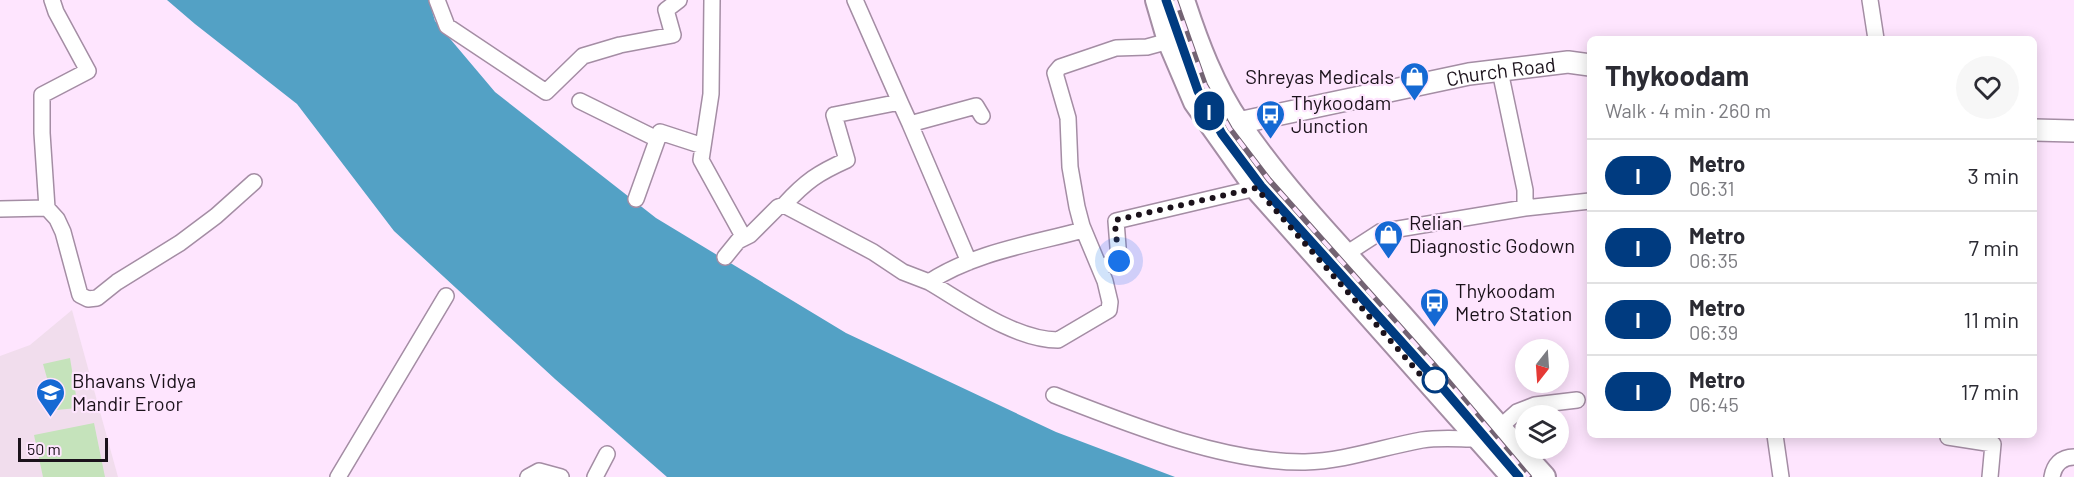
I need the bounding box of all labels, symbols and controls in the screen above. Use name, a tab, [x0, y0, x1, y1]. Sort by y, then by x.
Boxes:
street label: Church Road	[1444, 52, 1557, 91]
button: heart	[1956, 56, 2019, 119]
text: Thykoodam	[1605, 58, 1749, 92]
shop icon: Shreyas Medicals	[1399, 60, 1431, 102]
place label: Shreyas Medicals	[1245, 64, 1394, 88]
place label: Thykoodam Junction	[1291, 90, 1391, 137]
line badge: I	[1190, 92, 1228, 130]
bus stop icon: Thykoodam Junction	[1254, 98, 1286, 140]
text: Walk · 4 min · 260 m	[1605, 98, 1771, 122]
text: I	[1206, 99, 1212, 124]
text: Metro	[1689, 150, 1745, 176]
text: 3 min	[1968, 162, 2019, 188]
text: I	[1635, 163, 1641, 188]
text: 06:31	[1689, 176, 1735, 200]
place label: Relian Diagnostic Godown	[1409, 210, 1575, 257]
shop icon: Relian Diagnostic Godown	[1372, 218, 1404, 260]
text: Metro	[1689, 222, 1745, 248]
text: 7 min	[1969, 234, 2019, 260]
text: I	[1635, 235, 1641, 260]
your location	[1104, 246, 1134, 276]
text: 06:35	[1689, 248, 1738, 272]
place label: Thykoodam Metro Station	[1455, 278, 1572, 325]
bus stop icon: Thykoodam Metro Station	[1418, 286, 1450, 328]
text: Metro	[1689, 294, 1745, 320]
text: 11 min	[1963, 306, 2019, 332]
text: I	[1635, 307, 1641, 332]
text: 06:39	[1689, 320, 1738, 344]
north arrow	[1515, 339, 1569, 393]
map controls	[1515, 339, 1569, 459]
text: Metro	[1689, 366, 1745, 392]
unlabelled marker	[1422, 367, 1448, 393]
place label: Bhavans Vidya Mandir Eroor	[72, 368, 196, 415]
school or university icon: Bhavans Vidya Mandir Eroor	[35, 376, 67, 418]
text: 17 min	[1961, 378, 2019, 404]
text: I	[1635, 379, 1641, 404]
text: 06:45	[1689, 392, 1739, 416]
button: layers	[1515, 405, 1569, 459]
scale bar	[18, 435, 108, 462]
text: 50 m	[27, 439, 61, 458]

